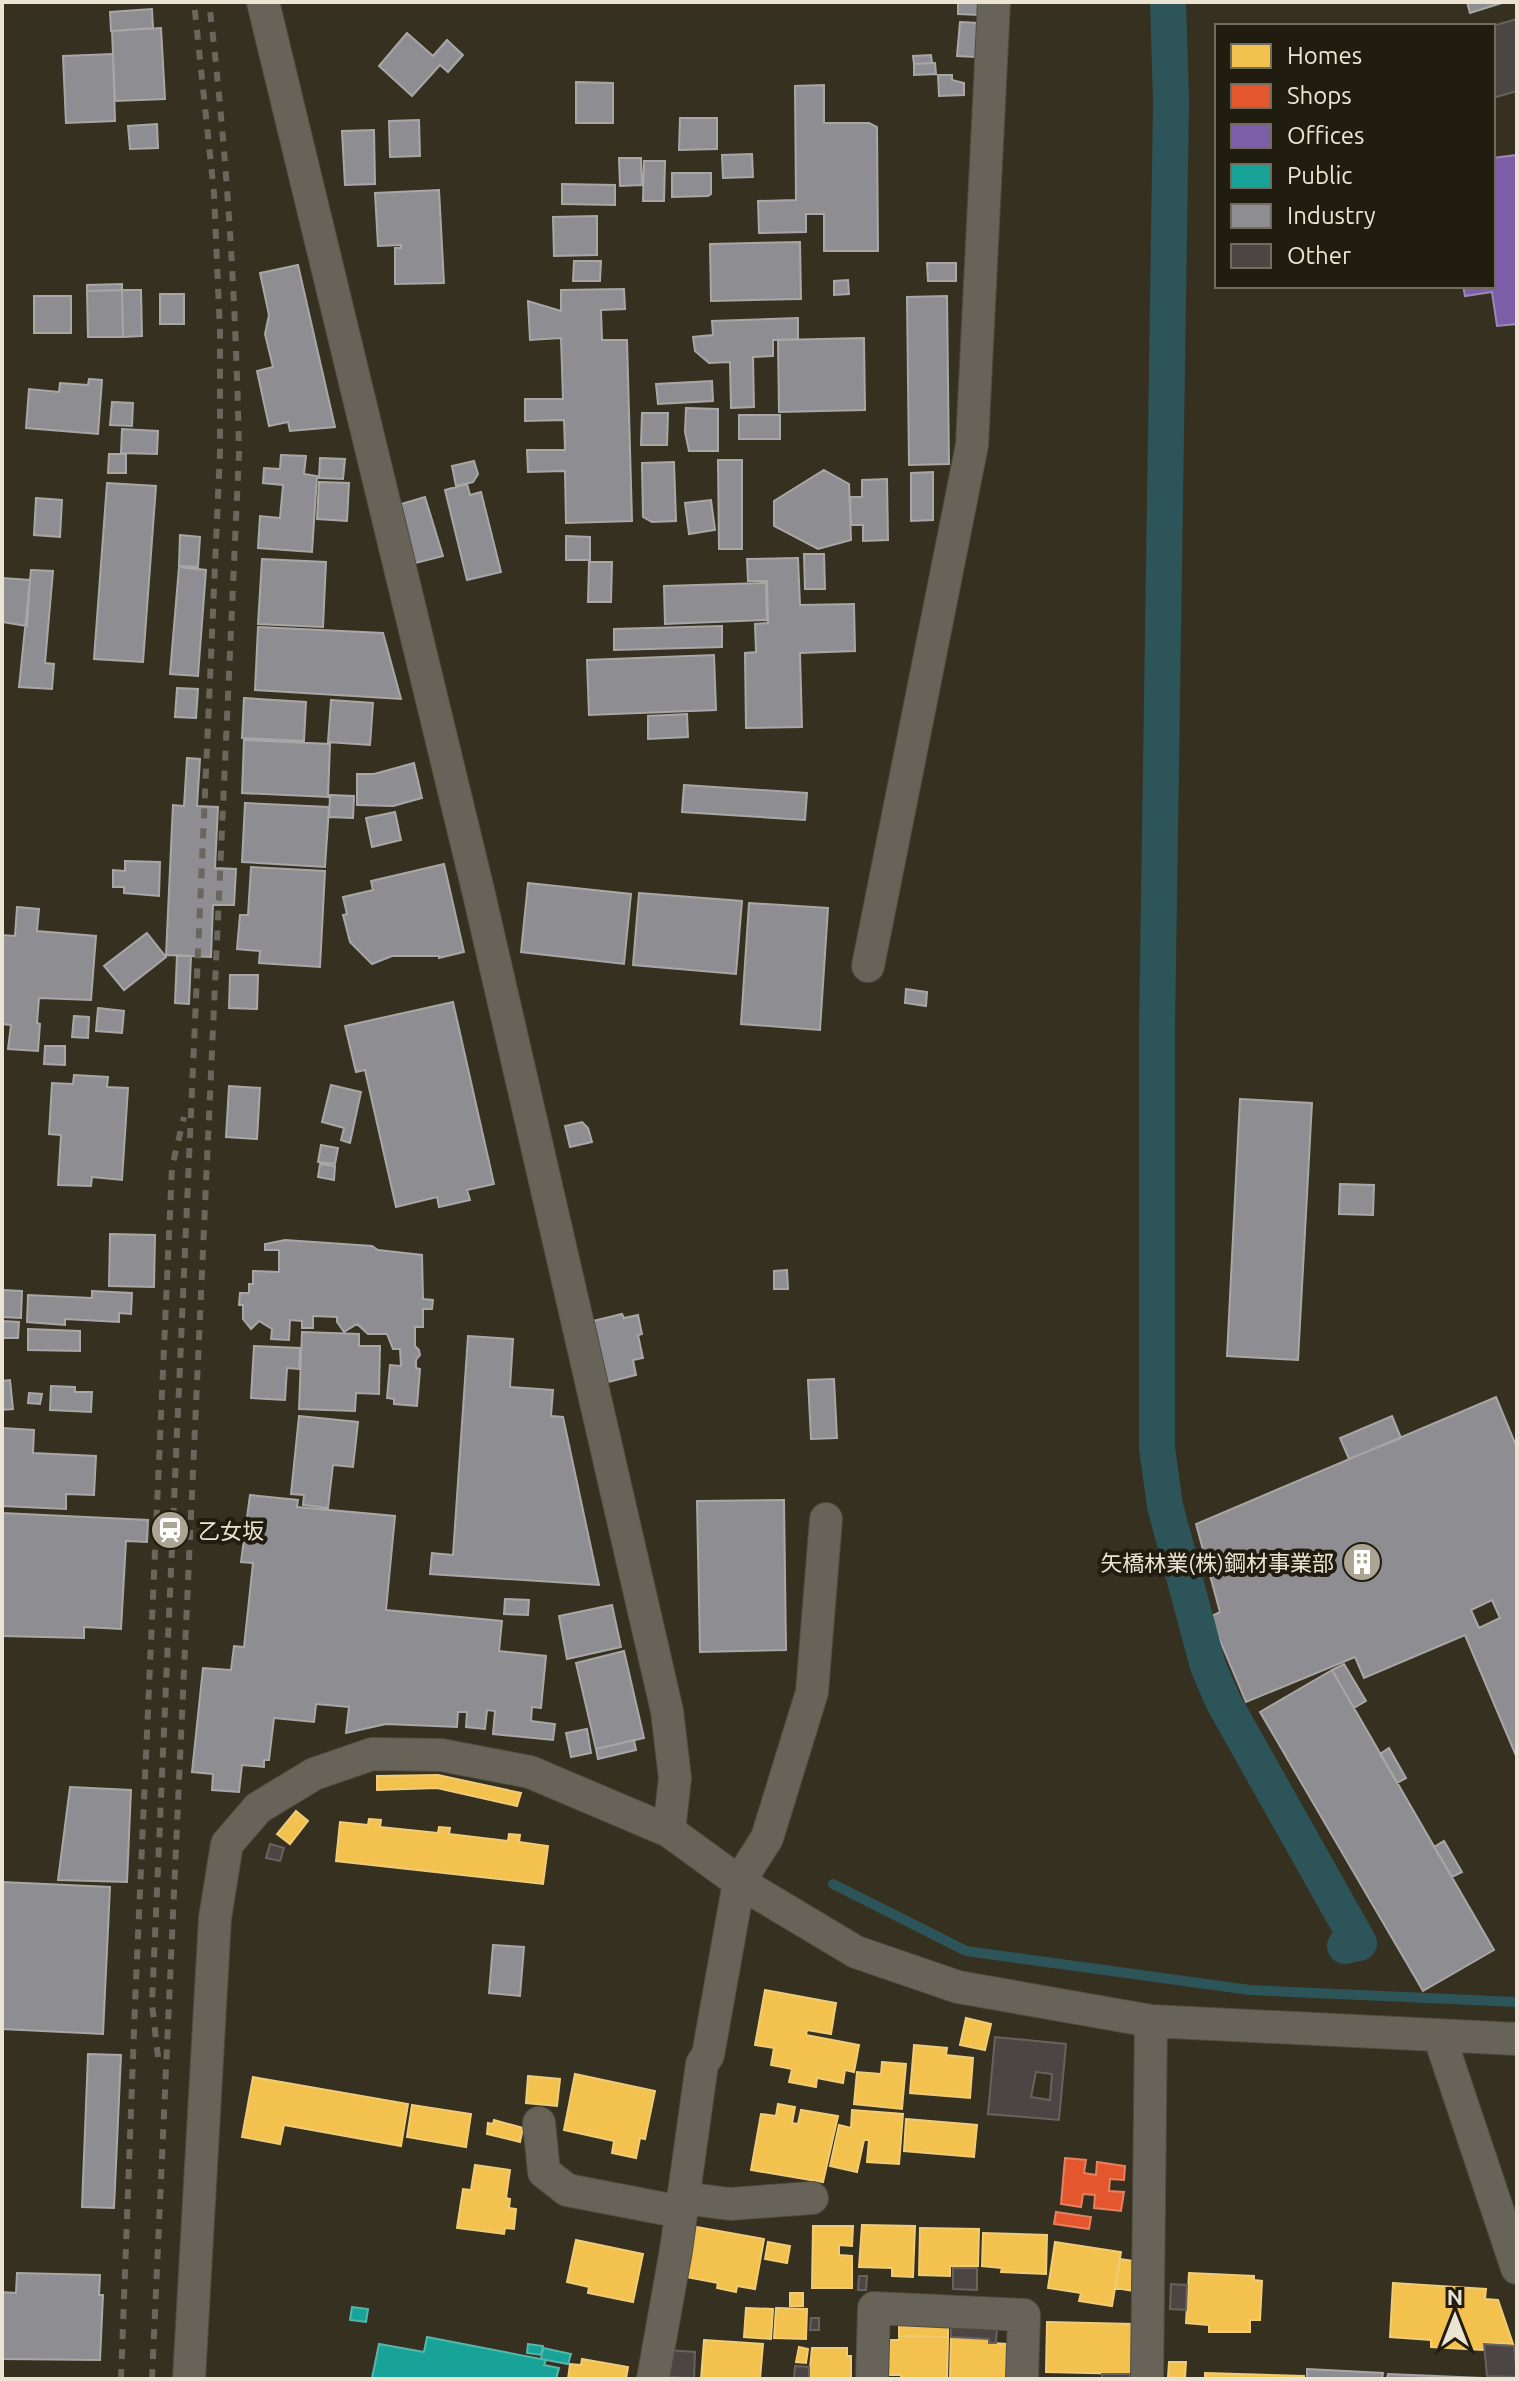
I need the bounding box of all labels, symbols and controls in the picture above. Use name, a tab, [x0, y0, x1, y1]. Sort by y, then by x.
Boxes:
legend	[1215, 24, 1495, 288]
text: Homes	[1287, 42, 1362, 69]
text: Shops	[1287, 82, 1352, 109]
text: Offices	[1287, 122, 1365, 149]
text: Public	[1287, 162, 1352, 189]
text: Industry	[1287, 202, 1376, 229]
text: Other	[1287, 242, 1351, 269]
station icon: 乙女坂	[149, 1509, 191, 1551]
place label: 乙女坂	[198, 1518, 264, 1543]
building icon: 矢橋林業(株)鋼材事業部	[1341, 1541, 1383, 1583]
place label: 矢橋林業(株)鋼材事業部	[1100, 1550, 1334, 1576]
north arrow	[1415, 2277, 1495, 2357]
text: N	[1447, 2284, 1463, 2309]

